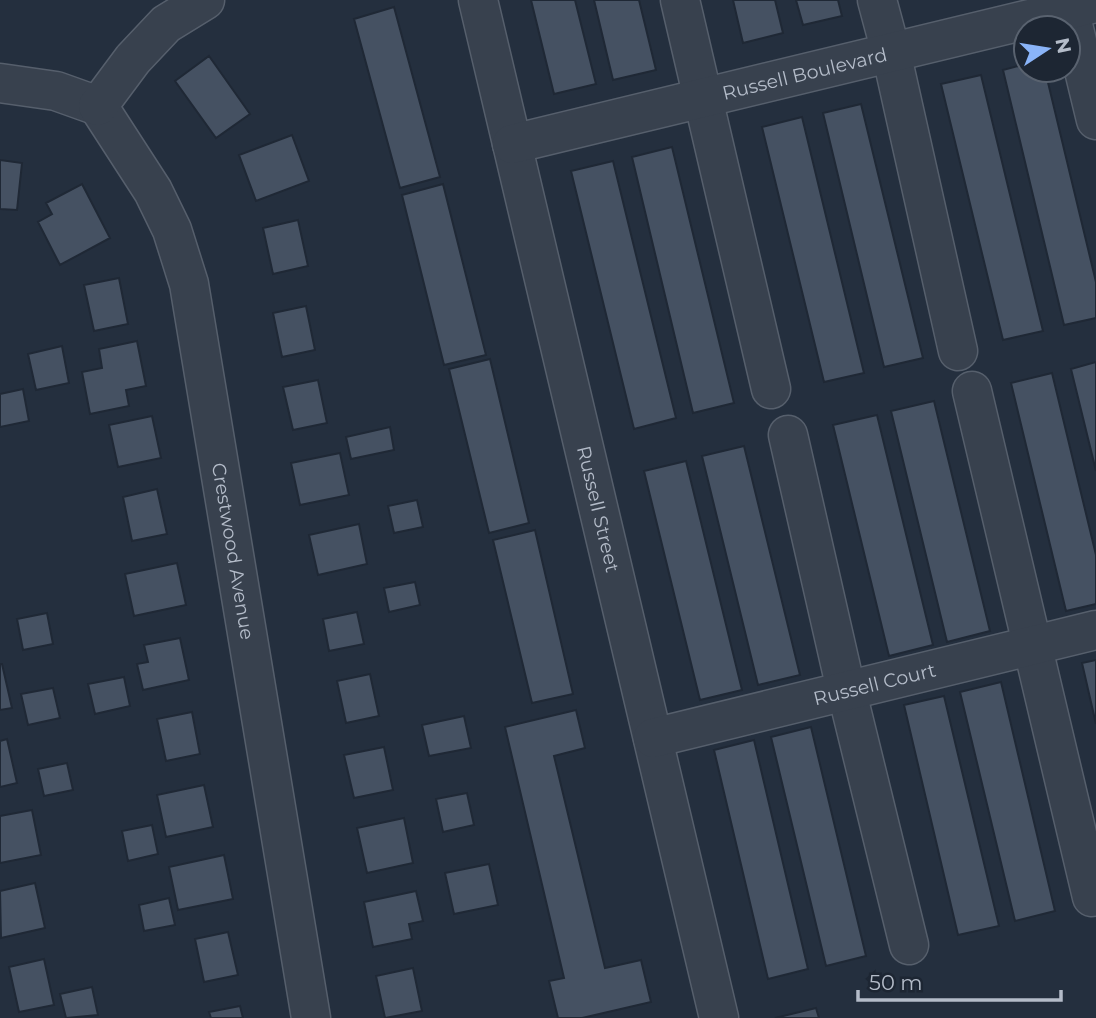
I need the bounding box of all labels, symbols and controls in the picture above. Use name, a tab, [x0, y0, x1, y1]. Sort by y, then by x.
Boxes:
north arrow	[1012, 14, 1082, 84]
text: N	[1050, 36, 1076, 55]
street label: Russell Boulevard	[720, 43, 889, 105]
street label: Russell Street	[572, 443, 624, 575]
street label: Crestwood Avenue	[207, 461, 259, 641]
street label: Russell Court	[811, 658, 938, 710]
scale bar	[858, 958, 1061, 1002]
text: 50 m	[869, 970, 923, 995]

